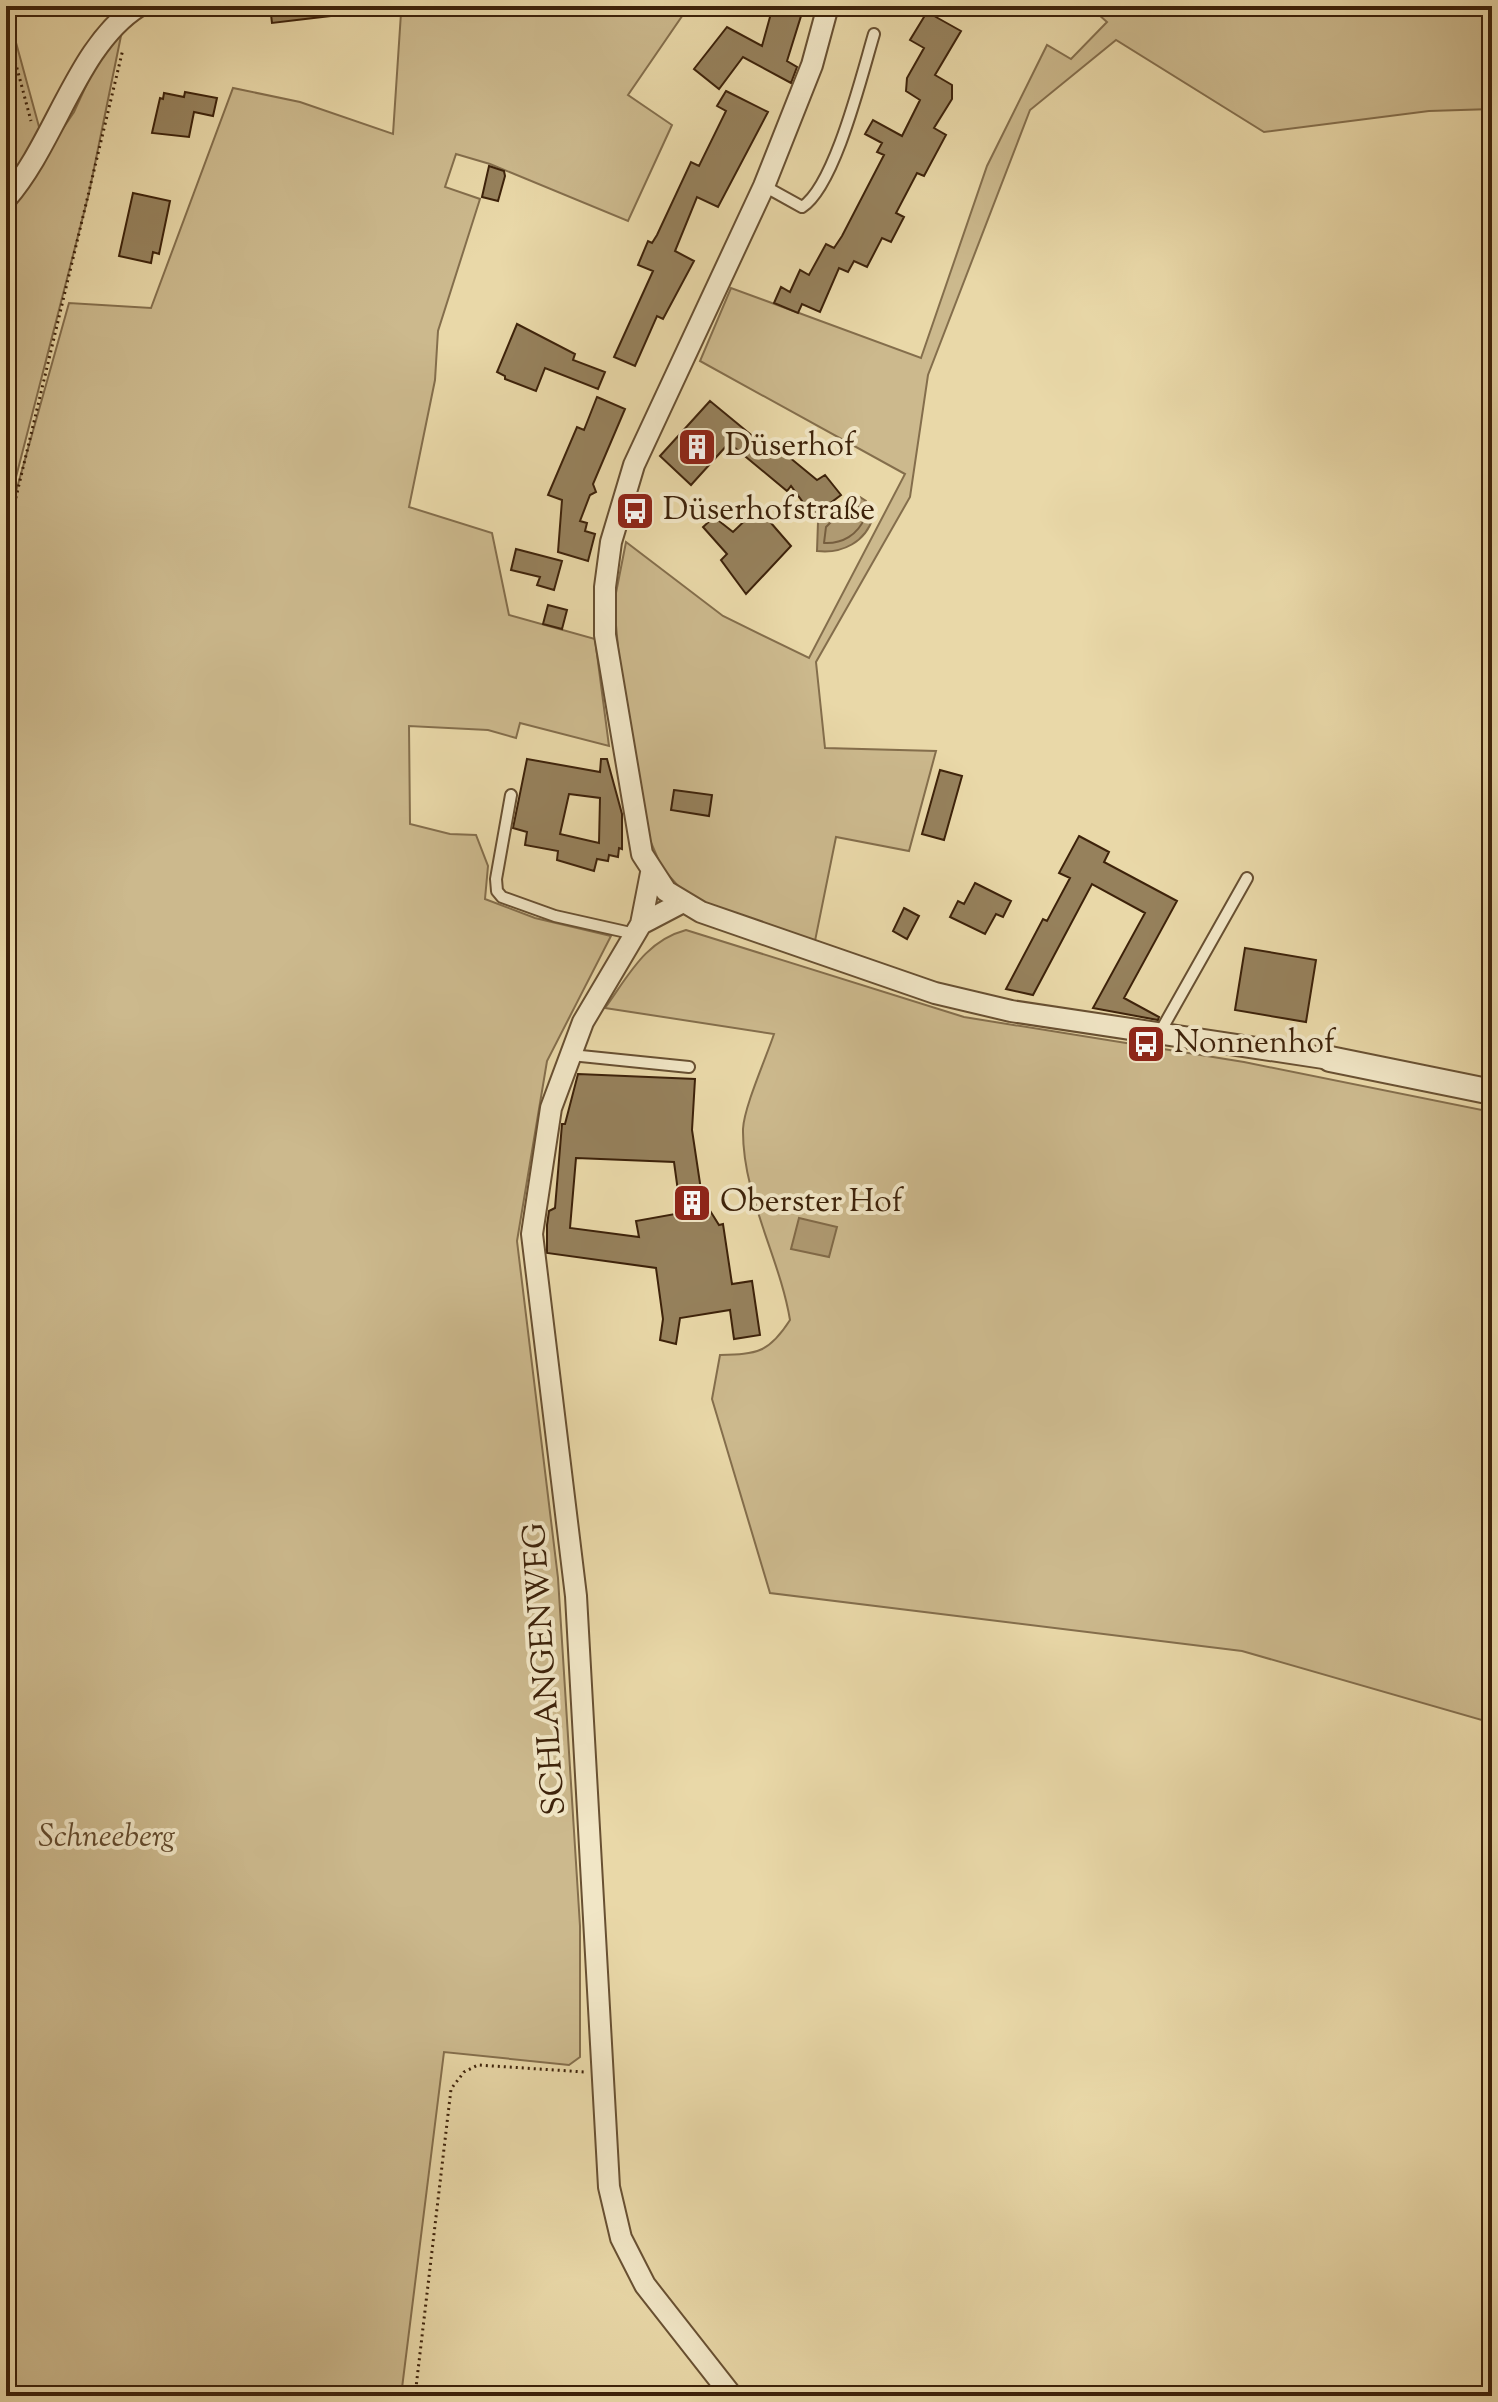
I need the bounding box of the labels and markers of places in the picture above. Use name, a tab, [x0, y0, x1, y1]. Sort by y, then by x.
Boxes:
place label: Düserhof	[725, 424, 857, 470]
building icon: Düserhof	[676, 426, 718, 468]
place label: Düserhofstraße	[663, 488, 875, 534]
bus stop icon: Düserhofstraße	[614, 490, 656, 532]
place label: Nonnenhof	[1174, 1021, 1337, 1067]
bus stop icon: Nonnenhof	[1125, 1023, 1167, 1065]
place label: Oberster Hof	[720, 1180, 905, 1226]
building icon: Oberster Hof	[671, 1182, 713, 1224]

